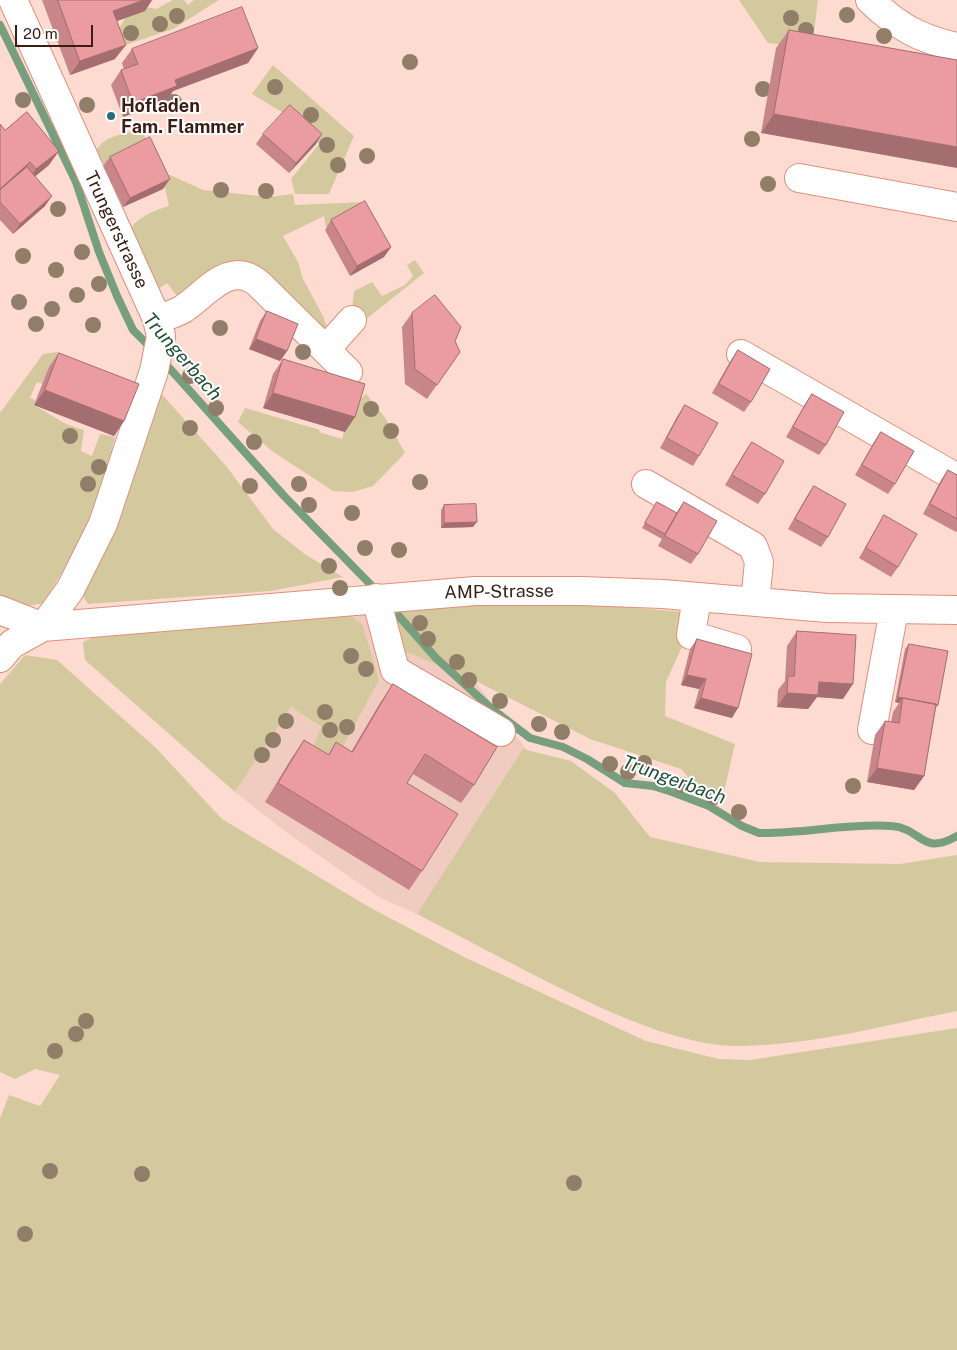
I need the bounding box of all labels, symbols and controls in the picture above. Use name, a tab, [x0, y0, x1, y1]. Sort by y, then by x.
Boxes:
scale bar	[18, 15, 95, 47]
text: 20 m	[23, 25, 58, 42]
place label: Hofladen Fam. Flammer	[121, 95, 244, 138]
marker: Hofladen Fam. Flammer	[105, 110, 117, 122]
street label: Trungerstrasse	[79, 168, 153, 292]
water label: Trungerbach	[138, 308, 226, 406]
street label: AMP-Strasse	[444, 580, 554, 604]
water label: Trungerbach	[619, 751, 729, 809]

